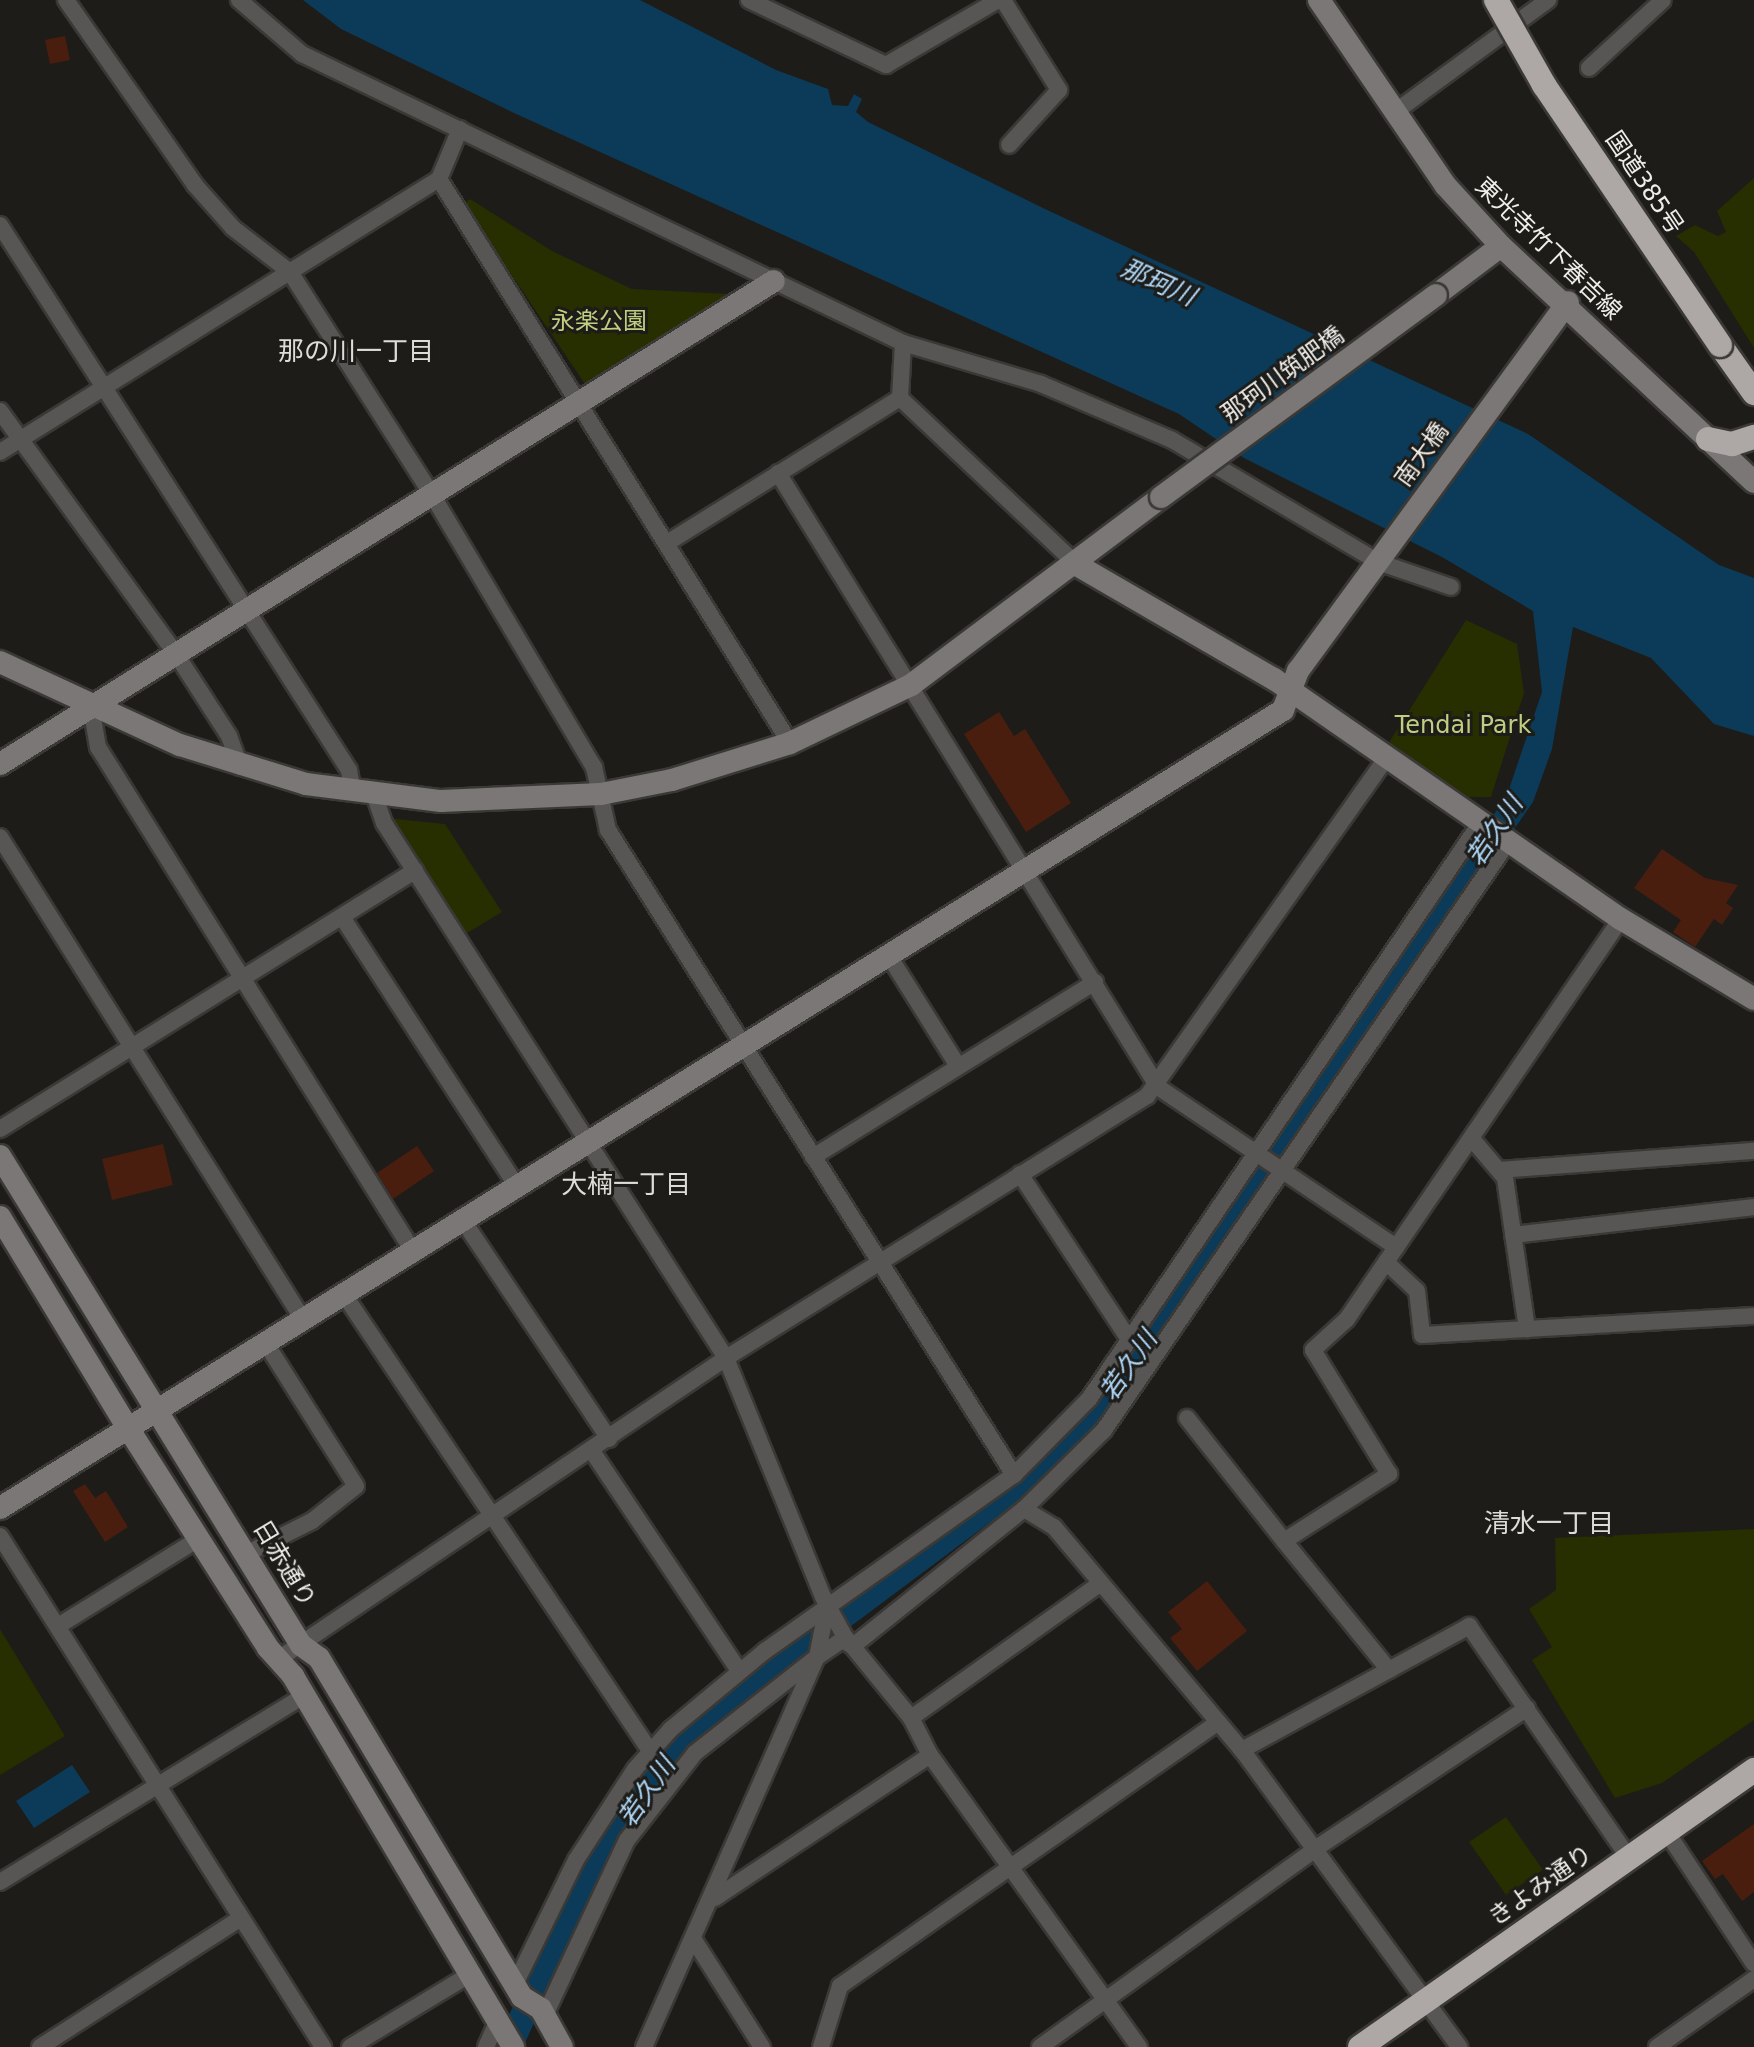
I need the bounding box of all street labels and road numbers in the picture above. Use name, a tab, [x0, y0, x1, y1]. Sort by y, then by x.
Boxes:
street label: 国道385号	[1599, 126, 1689, 240]
street label: 東光寺竹下春吉線	[1469, 172, 1627, 326]
street label: 那珂川筑肥橋	[1216, 321, 1350, 429]
street label: 南大橋	[1389, 417, 1455, 493]
street label: 日赤通り	[247, 1515, 321, 1613]
street label: きよみ通り	[1484, 1840, 1598, 1932]

